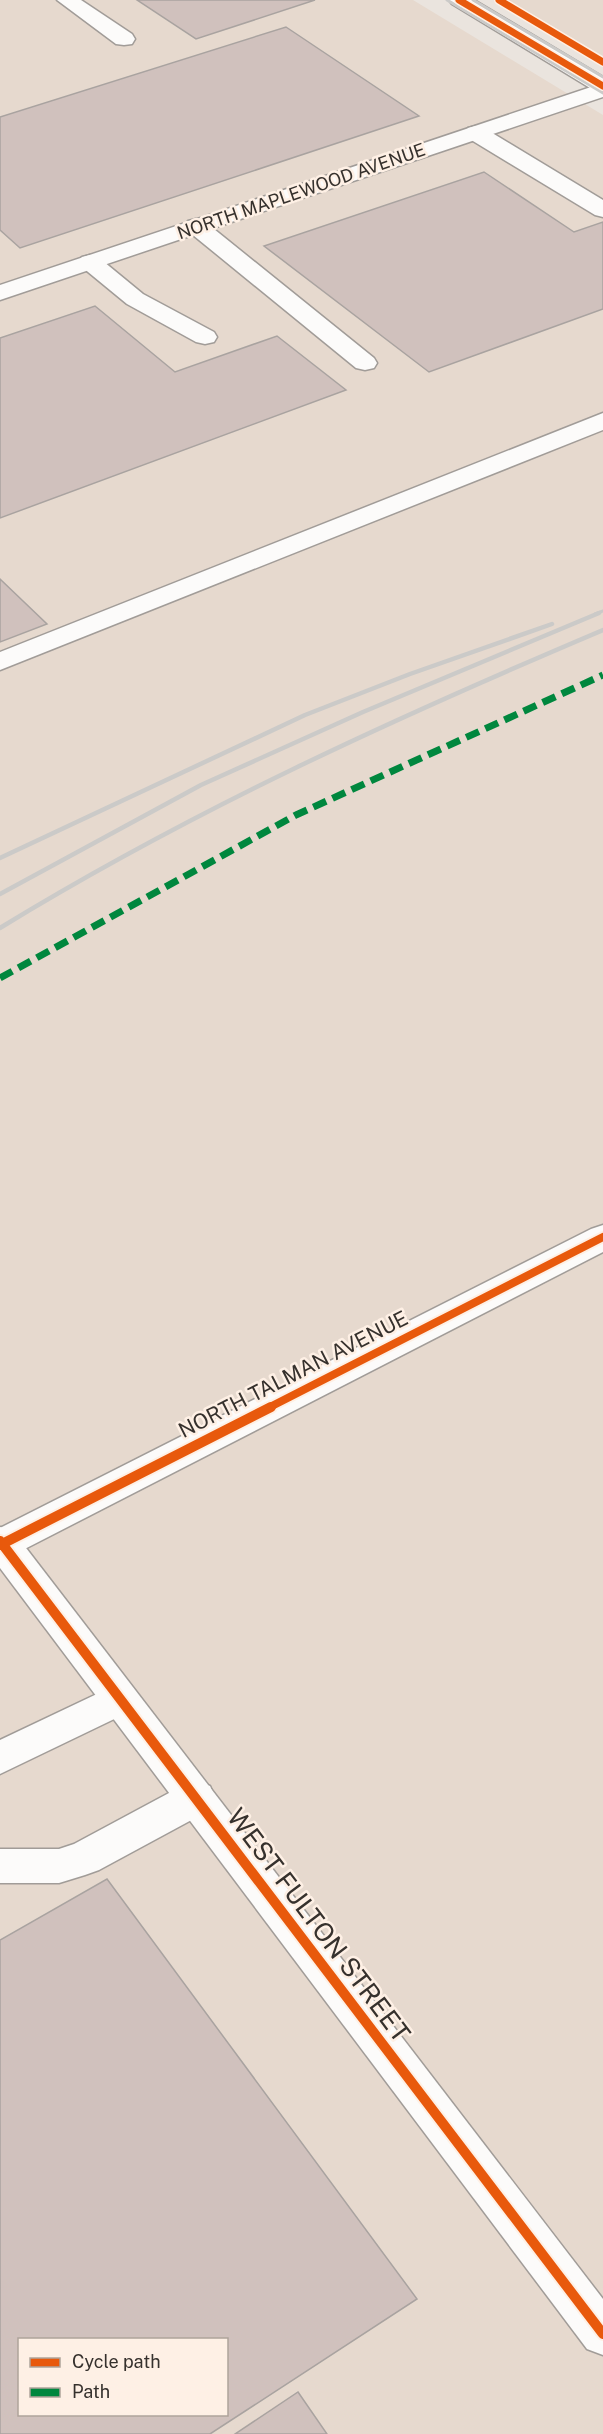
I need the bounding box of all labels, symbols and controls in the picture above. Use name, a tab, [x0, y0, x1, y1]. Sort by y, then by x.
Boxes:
street label: NORTH MAPLEWOOD AVENUE	[174, 139, 428, 243]
street label: NORTH TALMAN AVENUE	[174, 1305, 412, 1443]
street label: WEST FULTON STREET	[221, 1802, 417, 2048]
legend	[18, 2338, 228, 2416]
text: Cycle path	[72, 2351, 161, 2372]
text: Path	[72, 2381, 110, 2402]

